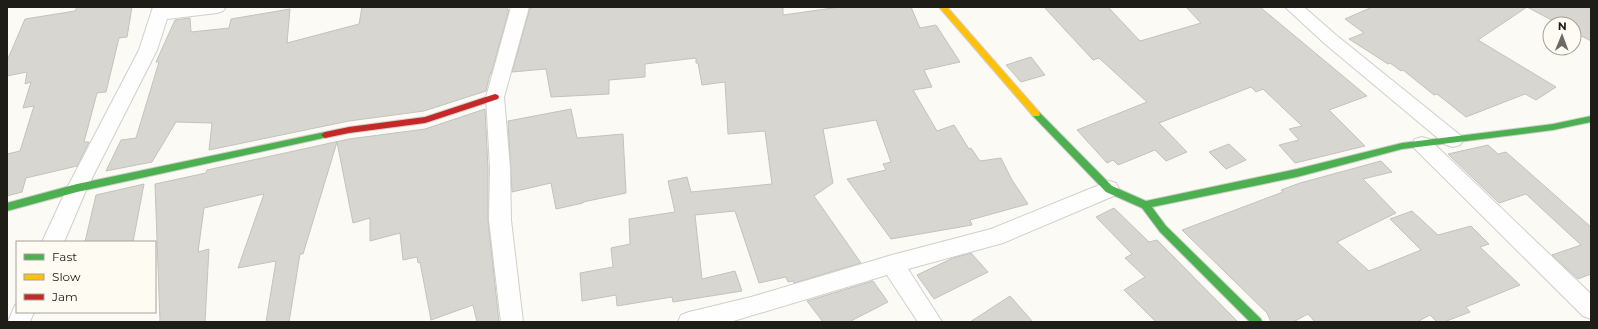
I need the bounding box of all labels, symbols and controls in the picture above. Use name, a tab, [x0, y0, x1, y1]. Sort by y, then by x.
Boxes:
north arrow	[1542, 16, 1582, 56]
text: N	[1558, 19, 1567, 33]
legend	[16, 241, 156, 313]
text: Fast	[52, 249, 77, 264]
text: Slow	[52, 269, 81, 284]
text: Jam	[51, 289, 78, 304]

